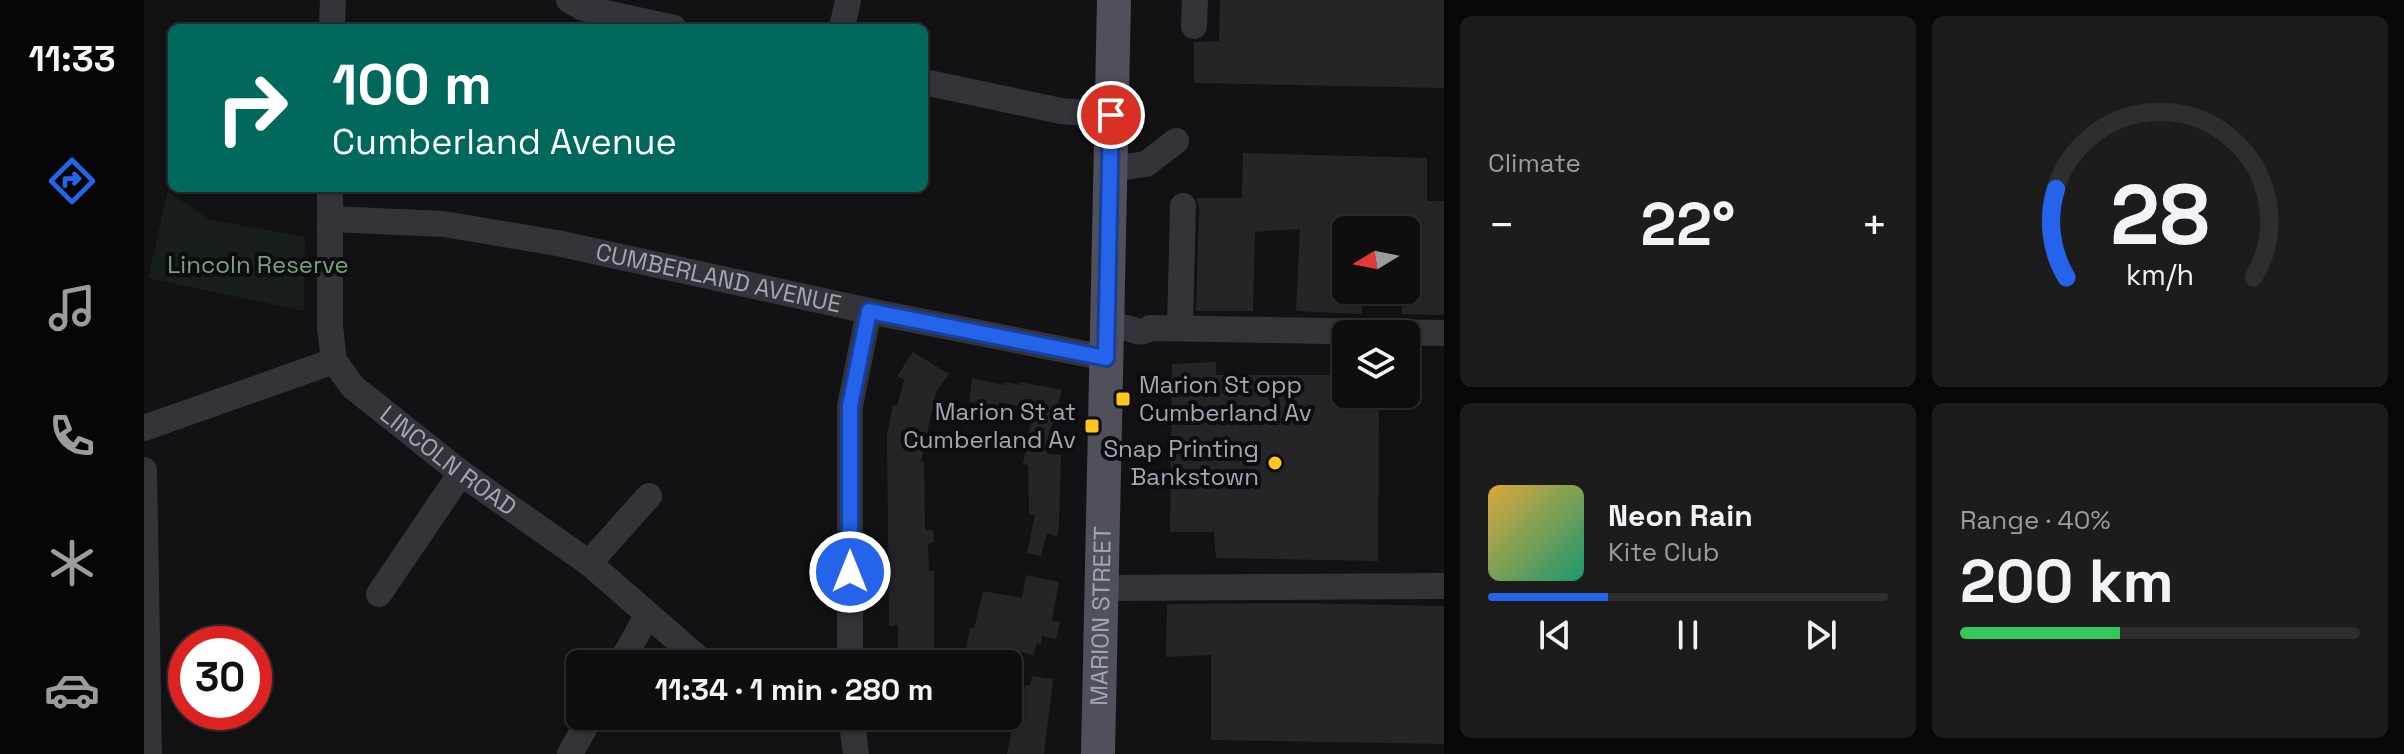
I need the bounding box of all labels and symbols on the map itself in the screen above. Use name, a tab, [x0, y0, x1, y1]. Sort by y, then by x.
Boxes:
pin	[1077, 81, 1145, 149]
north arrow	[1332, 216, 1420, 304]
street label: CUMBERLAND AVENUE	[593, 236, 844, 320]
park label: Lincoln Reserve	[167, 249, 349, 280]
place label: Marion St opp Cumberland Av	[1139, 369, 1312, 428]
marker: Marion St opp Cumberland Av	[1114, 390, 1132, 408]
place label: Marion St at Cumberland Av	[903, 396, 1076, 455]
street label: LINCOLN ROAD	[374, 399, 523, 522]
marker: Marion St at Cumberland Av	[1083, 417, 1101, 435]
place label: Snap Printing Bankstown	[1103, 433, 1259, 492]
marker: Snap Printing Bankstown	[1266, 454, 1284, 472]
street label: MARION STREET	[1083, 526, 1118, 706]
position arrow	[808, 530, 892, 614]
speed limit sign: 30	[168, 626, 272, 730]

